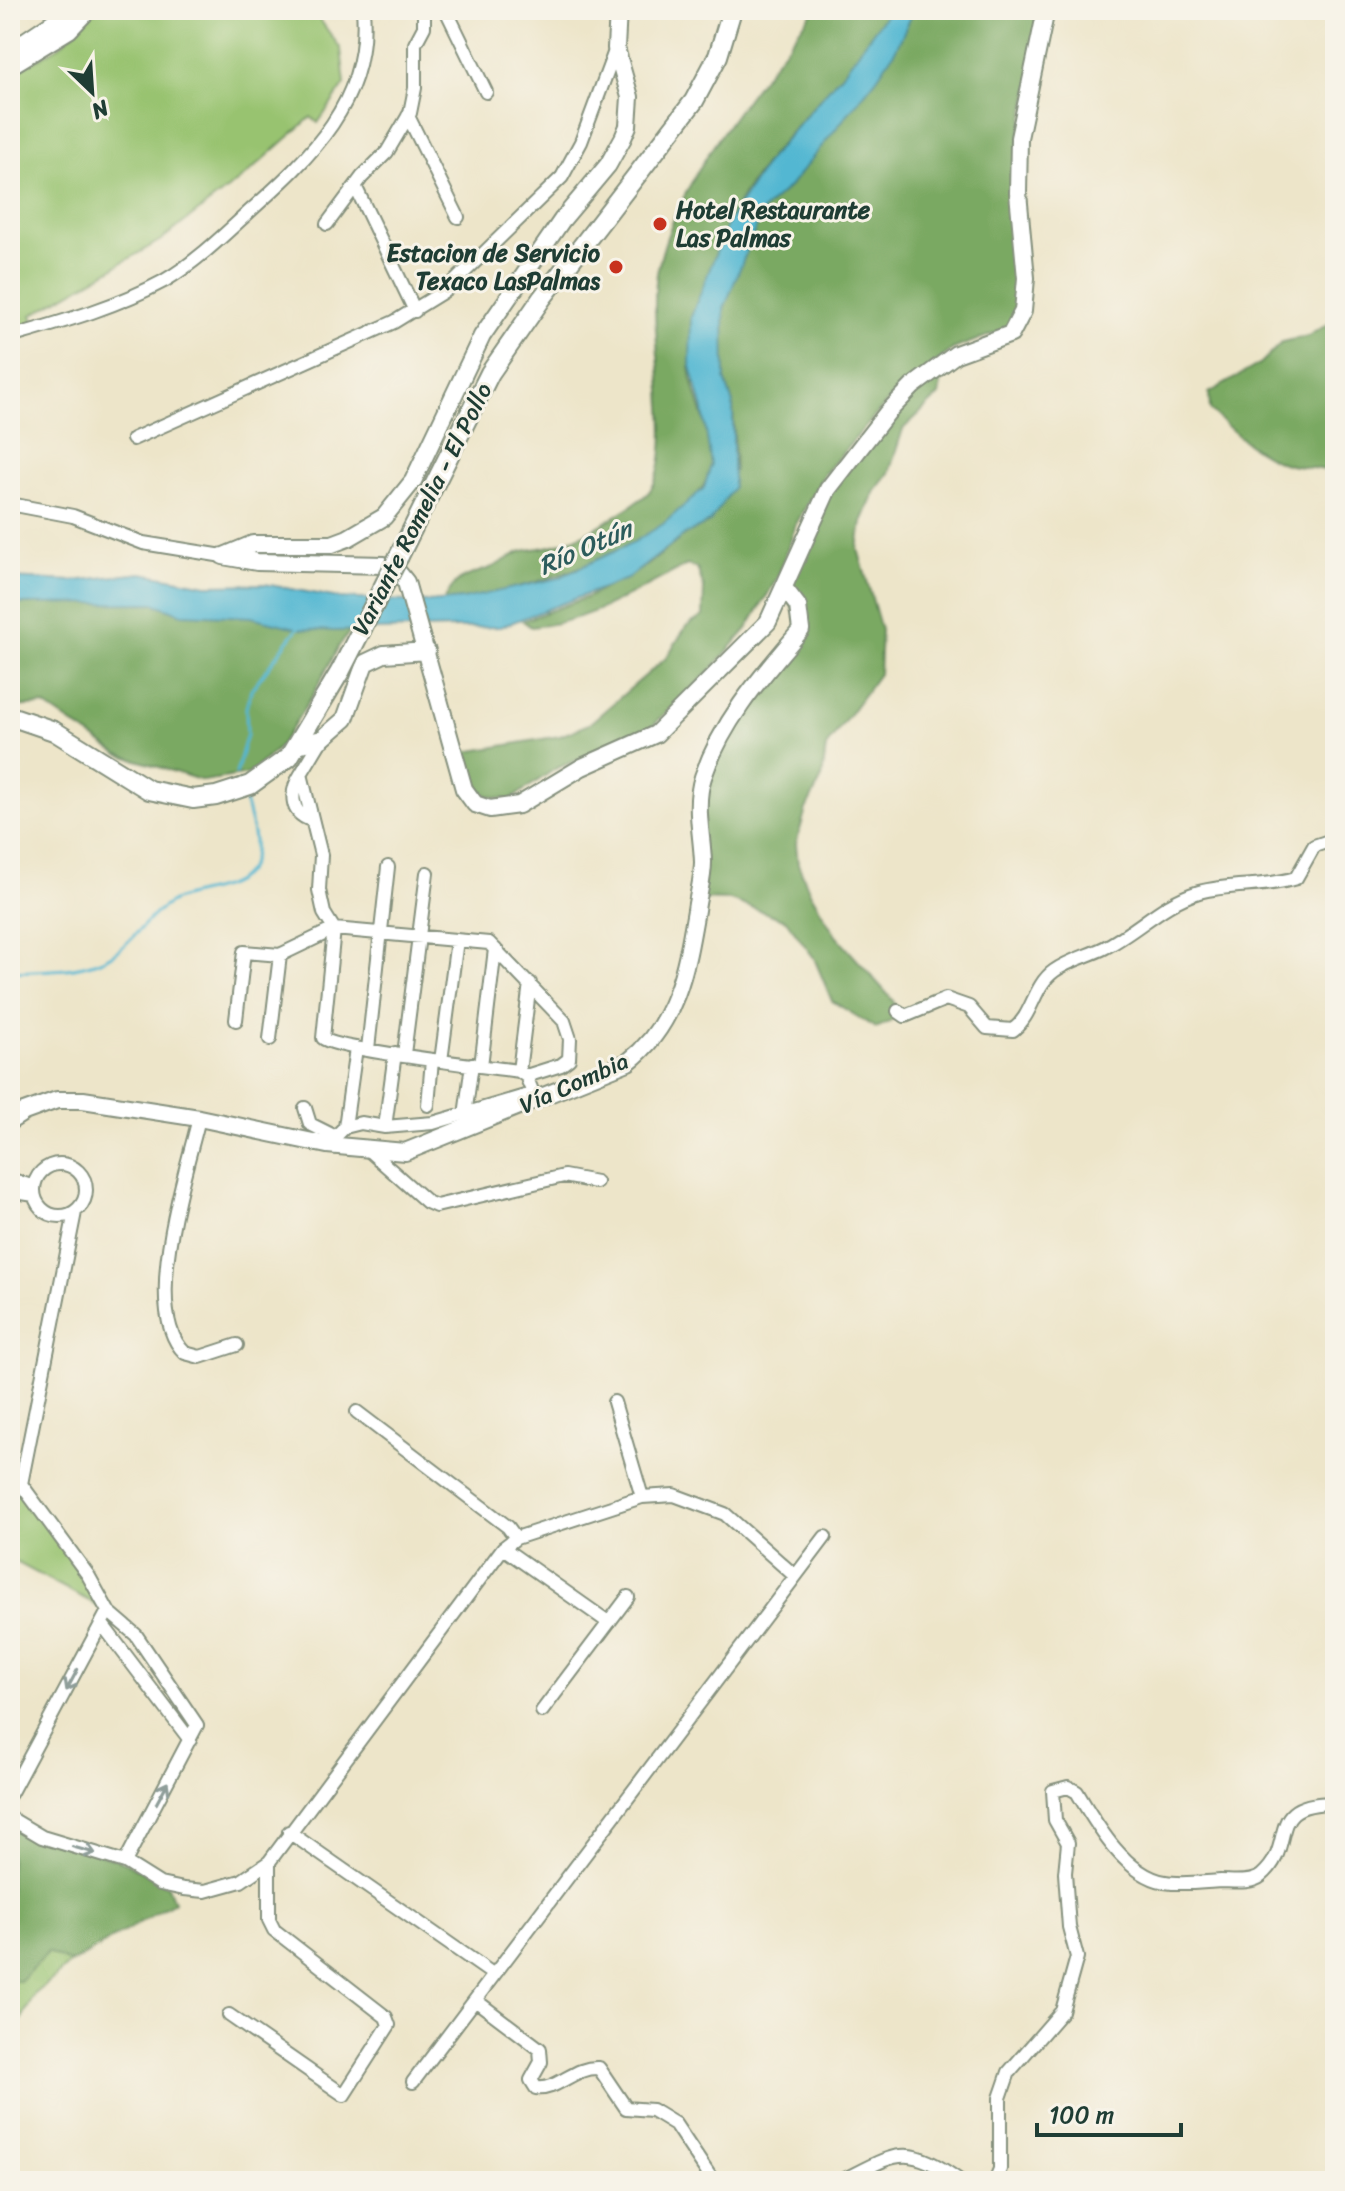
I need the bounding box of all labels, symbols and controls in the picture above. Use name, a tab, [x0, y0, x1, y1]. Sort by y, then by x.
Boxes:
north arrow	[52, 52, 132, 132]
text: N	[84, 88, 116, 131]
place label: Hotel Restaurante Las Palmas	[676, 189, 871, 259]
marker: Hotel Restaurante Las Palmas	[651, 215, 669, 233]
place label: Estacion de Servicio Texaco LasPalmas	[386, 232, 601, 302]
marker: Estacion de Servicio Texaco LasPalmas	[607, 258, 625, 276]
street label: Variante Romelia - El Pollo	[340, 375, 504, 643]
water label: Río Otún	[530, 505, 642, 588]
street label: Vía Combia	[512, 1040, 636, 1126]
one-way arrow	[63, 1667, 79, 1691]
one-way arrow	[154, 1782, 170, 1805]
one-way arrow	[70, 1843, 96, 1858]
scale bar	[1037, 2087, 1181, 2137]
text: 100 m	[1049, 2094, 1114, 2136]

